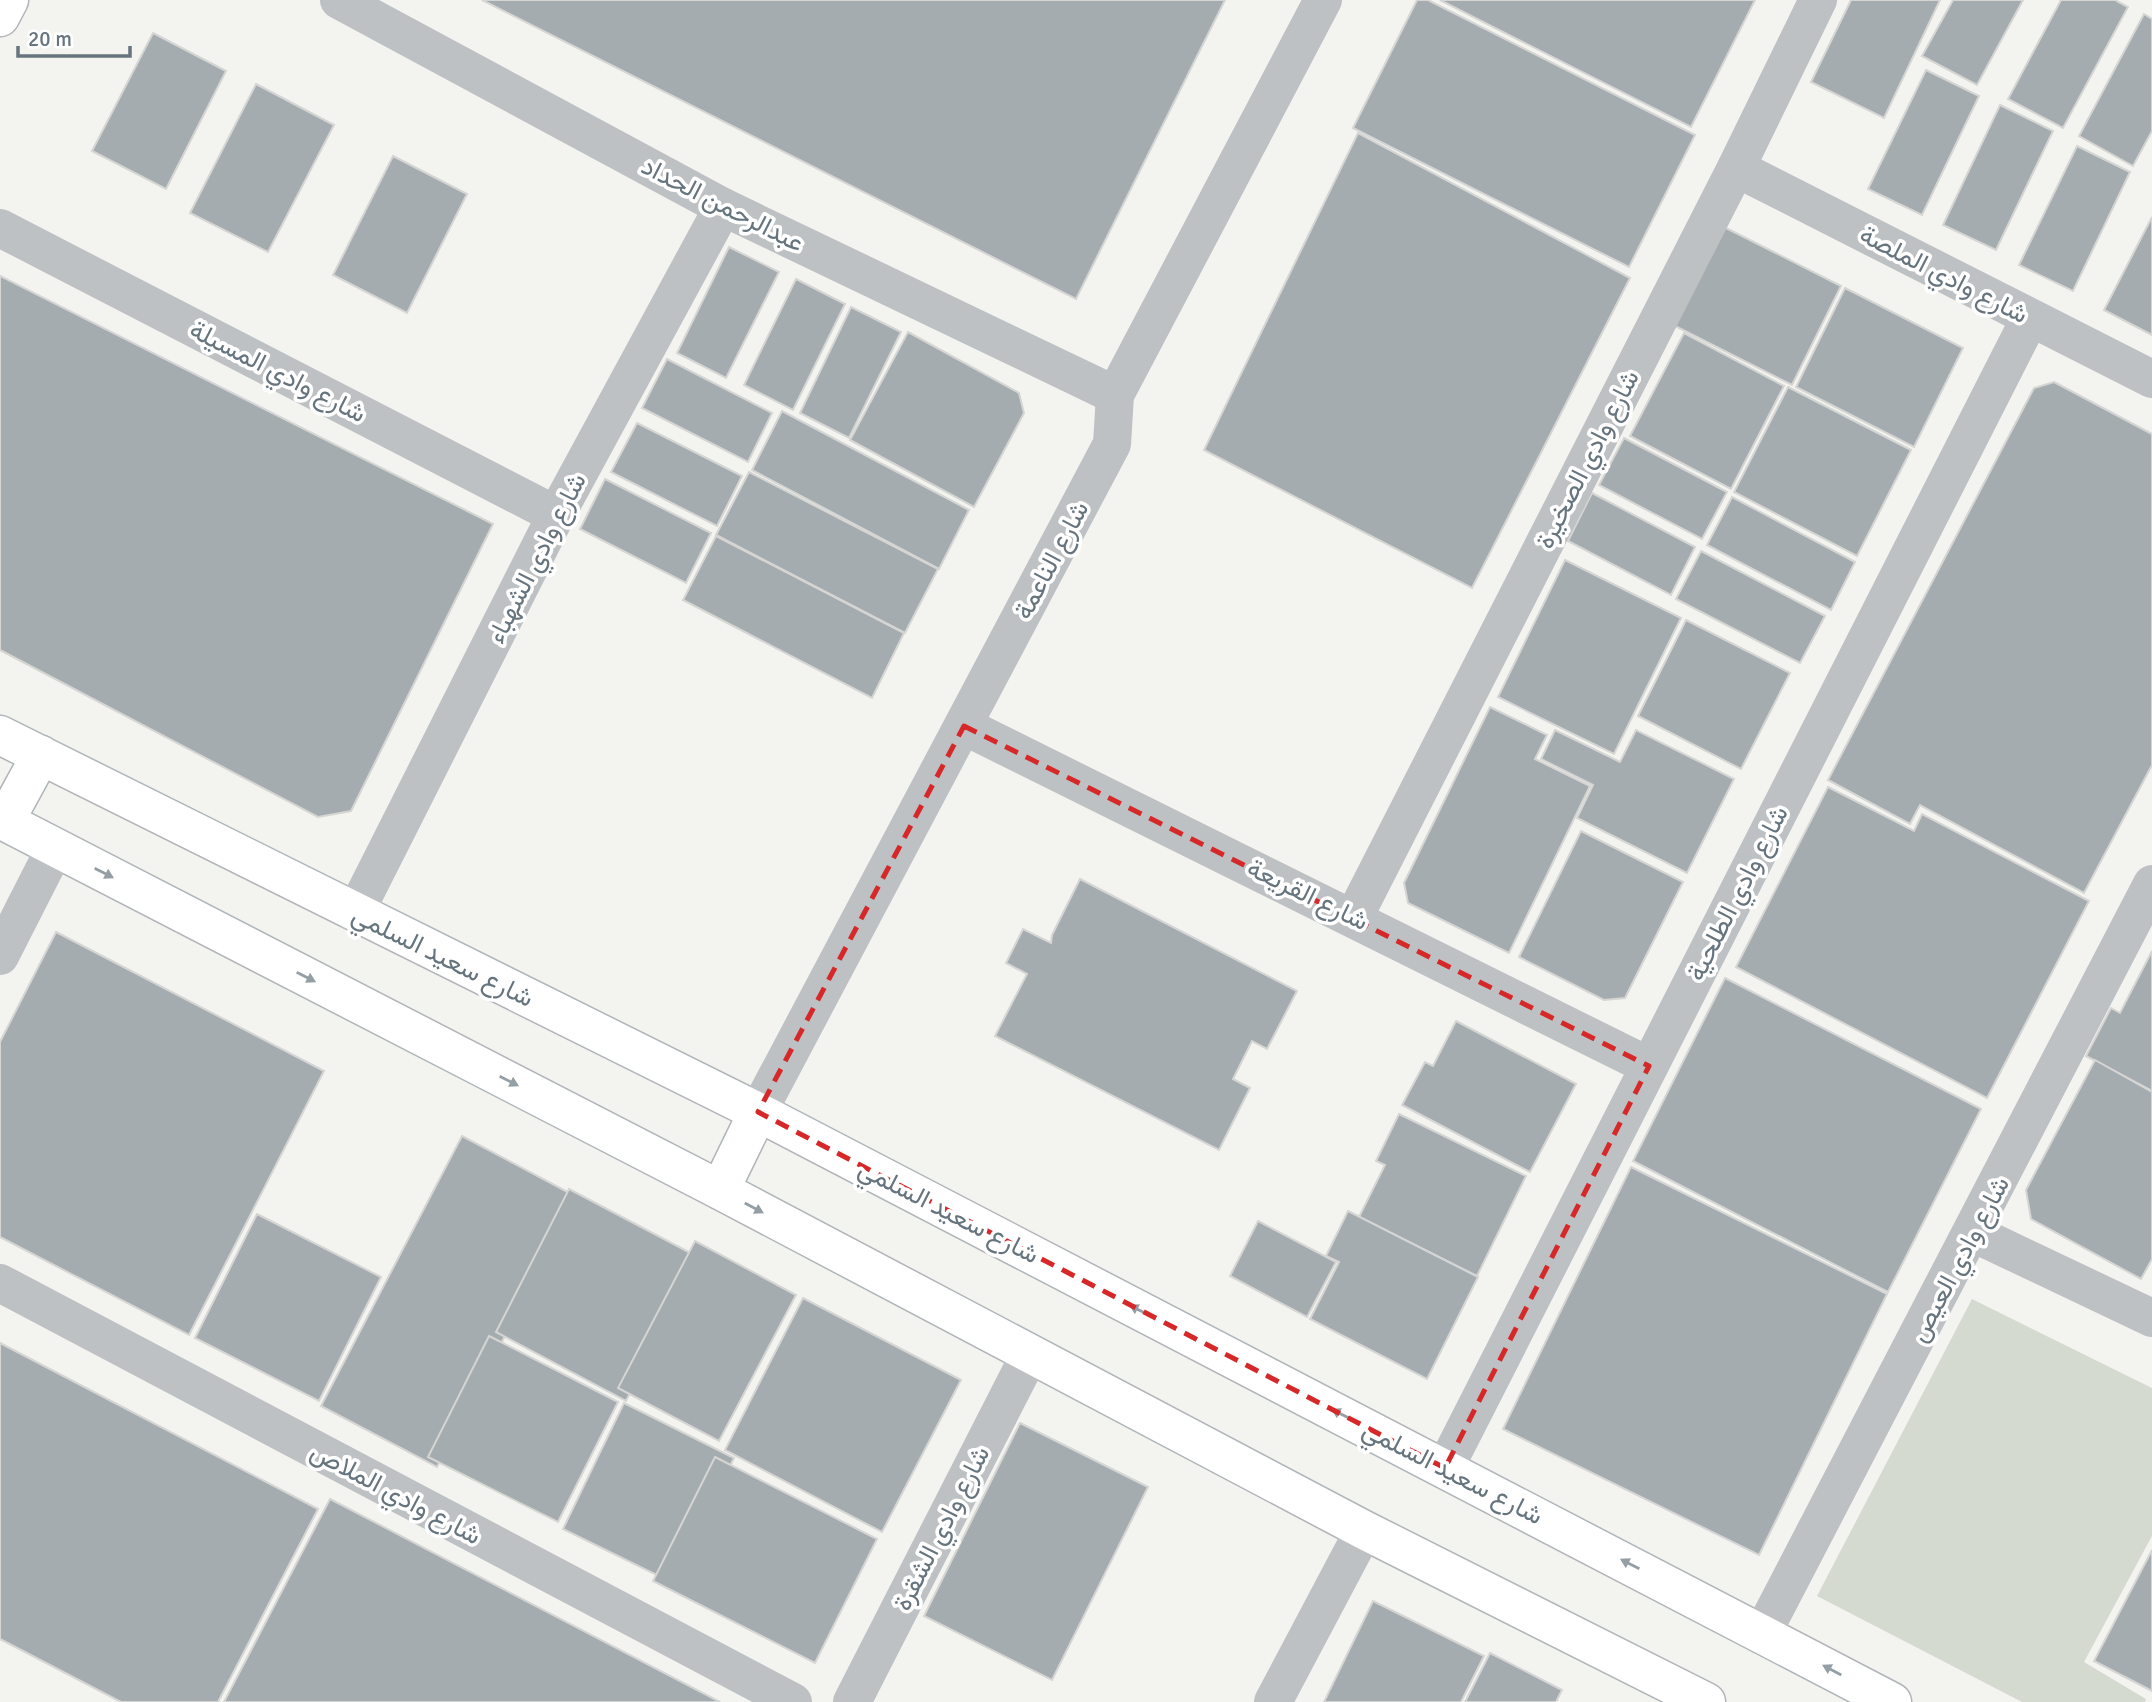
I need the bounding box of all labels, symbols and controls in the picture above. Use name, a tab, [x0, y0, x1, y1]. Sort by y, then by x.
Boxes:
scale bar	[18, 14, 130, 58]
text: 20 m	[28, 26, 72, 52]
street label: عبدالرحمن الحداد	[636, 150, 809, 260]
street label: شارع وادي الملصة	[1852, 219, 2033, 335]
street label: شارع وادي المسيلة	[182, 314, 371, 434]
street label: شارع وادي الصخيرة	[1529, 365, 1650, 556]
street label: شارع وادي الشهباء	[480, 468, 597, 651]
street label: شارع الناعمة	[1007, 496, 1097, 625]
street label: شارع وادي الطلحية	[1680, 801, 1799, 988]
street label: شارع القريعة	[1241, 852, 1373, 939]
one-way arrow	[94, 867, 114, 879]
street label: شارع سعيد السلمي	[345, 899, 539, 1018]
one-way arrow	[296, 971, 316, 983]
one-way arrow	[499, 1074, 519, 1086]
street label: شارع سعيد السلمي	[851, 1153, 1044, 1275]
street label: شارع وادي العيص	[1903, 1171, 2020, 1350]
one-way arrow	[744, 1202, 764, 1213]
one-way arrow	[1129, 1304, 1149, 1315]
one-way arrow	[1331, 1408, 1351, 1420]
street label: شارع سعيد السلمي	[1355, 1414, 1548, 1536]
street label: شارع وادي الملاص	[303, 1435, 486, 1556]
street label: شارع وادي الشقرة	[887, 1441, 1001, 1618]
one-way arrow	[1620, 1558, 1640, 1569]
one-way arrow	[1821, 1664, 1841, 1676]

